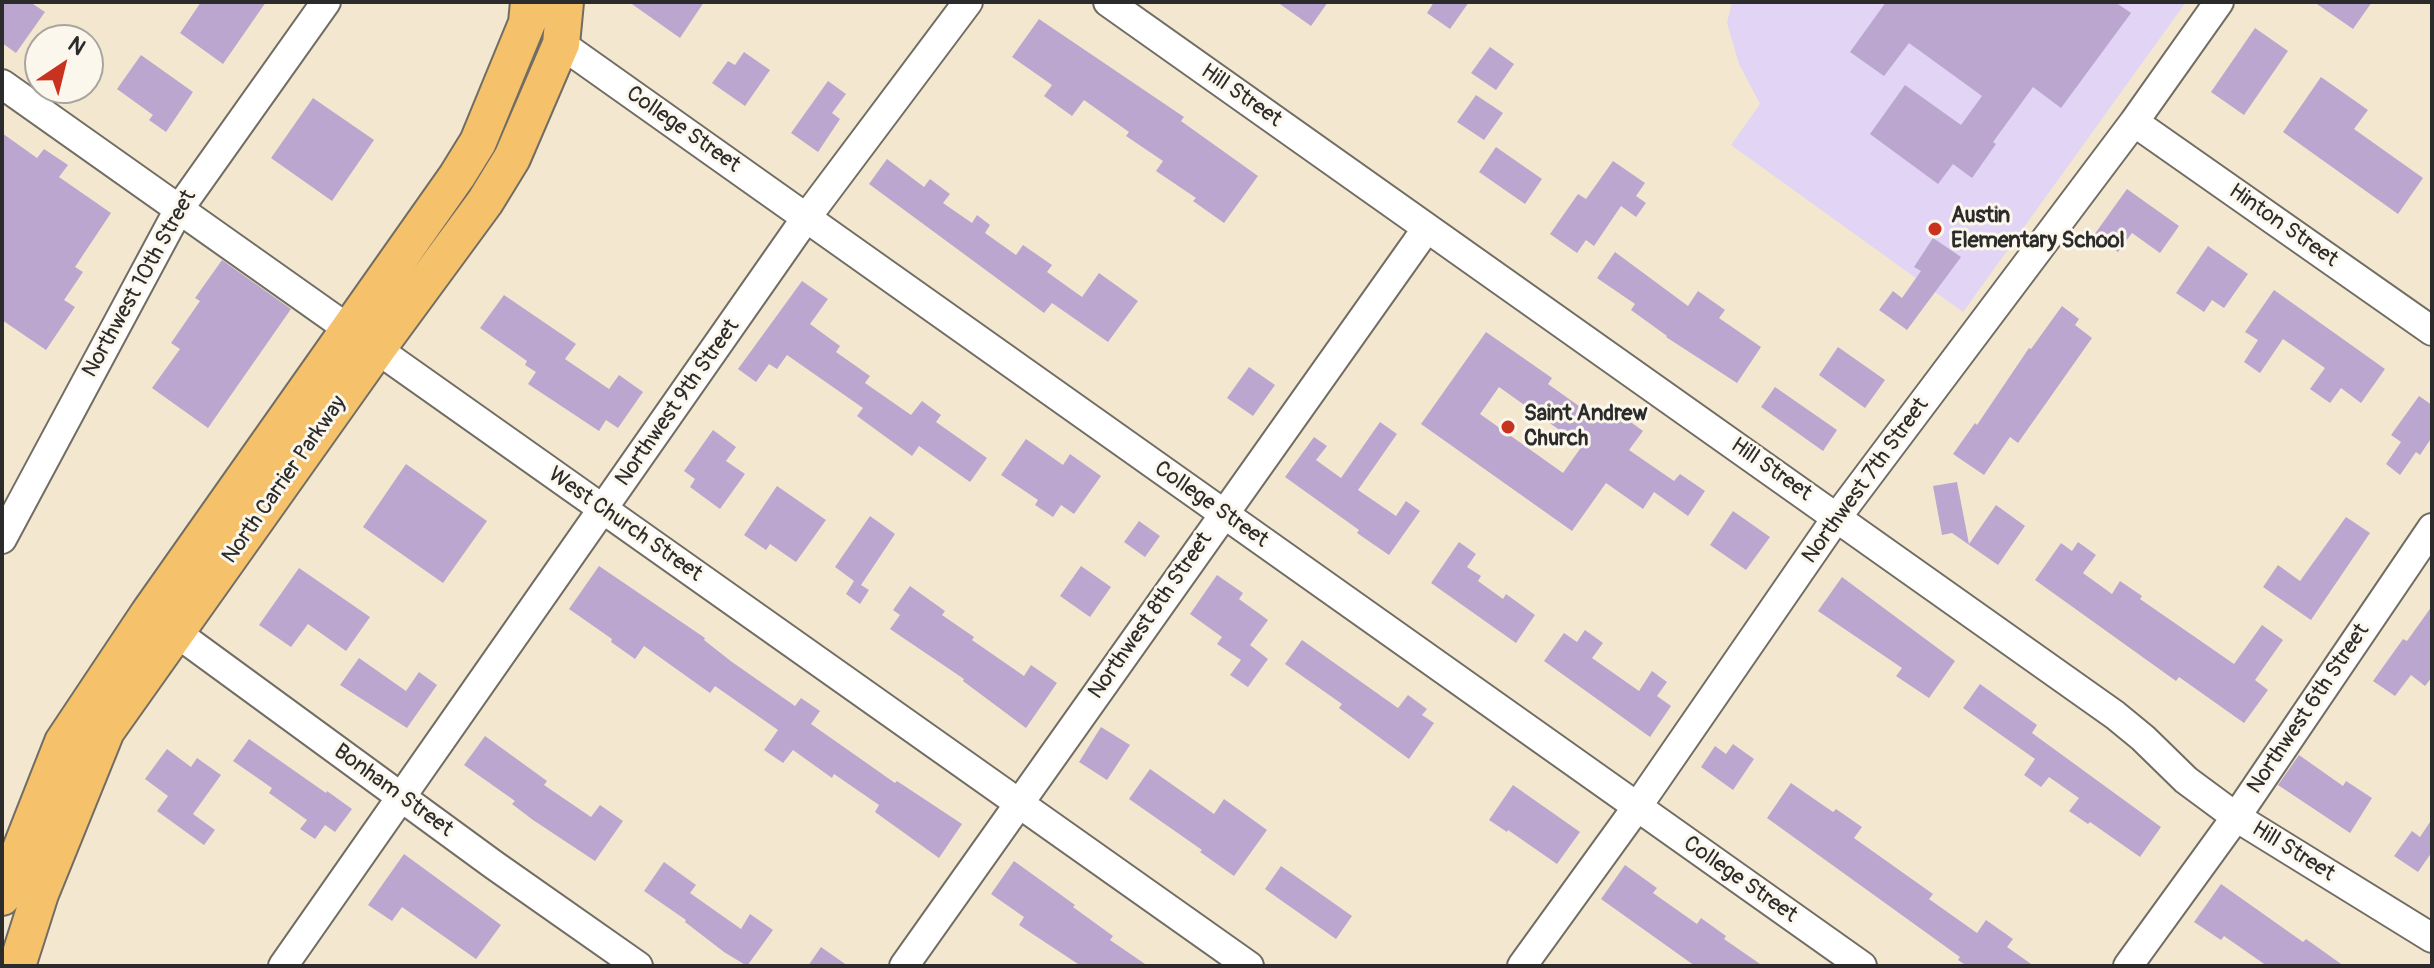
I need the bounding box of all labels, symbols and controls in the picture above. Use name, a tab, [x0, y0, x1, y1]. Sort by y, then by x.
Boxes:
north arrow	[24, 24, 104, 104]
text: N	[62, 30, 91, 62]
street label: Hill Street	[1195, 59, 1287, 133]
street label: College Street	[621, 81, 745, 179]
street label: Hinton Street	[2223, 179, 2343, 273]
street label: Northwest 10th Street	[78, 186, 202, 382]
place label: Austin Elementary School	[1951, 203, 2125, 254]
marker: Austin Elementary School	[1926, 220, 1944, 238]
street label: Northwest 9th Street	[610, 314, 746, 492]
street label: North Carrier Parkway	[217, 391, 353, 569]
street label: Northwest 7th Street	[1797, 393, 1935, 569]
place label: Saint Andrew Church	[1524, 401, 1647, 452]
marker: Saint Andrew Church	[1499, 418, 1517, 436]
street label: Hill Street	[1725, 433, 1817, 507]
street label: College Street	[1149, 456, 1273, 554]
street label: West Church Street	[543, 462, 707, 588]
street label: Northwest 8th Street	[1084, 527, 1218, 705]
street label: Northwest 6th Street	[2242, 619, 2376, 799]
street label: Bonham Street	[328, 739, 458, 843]
street label: Hill Street	[2247, 816, 2339, 888]
street label: College Street	[1678, 831, 1802, 929]

